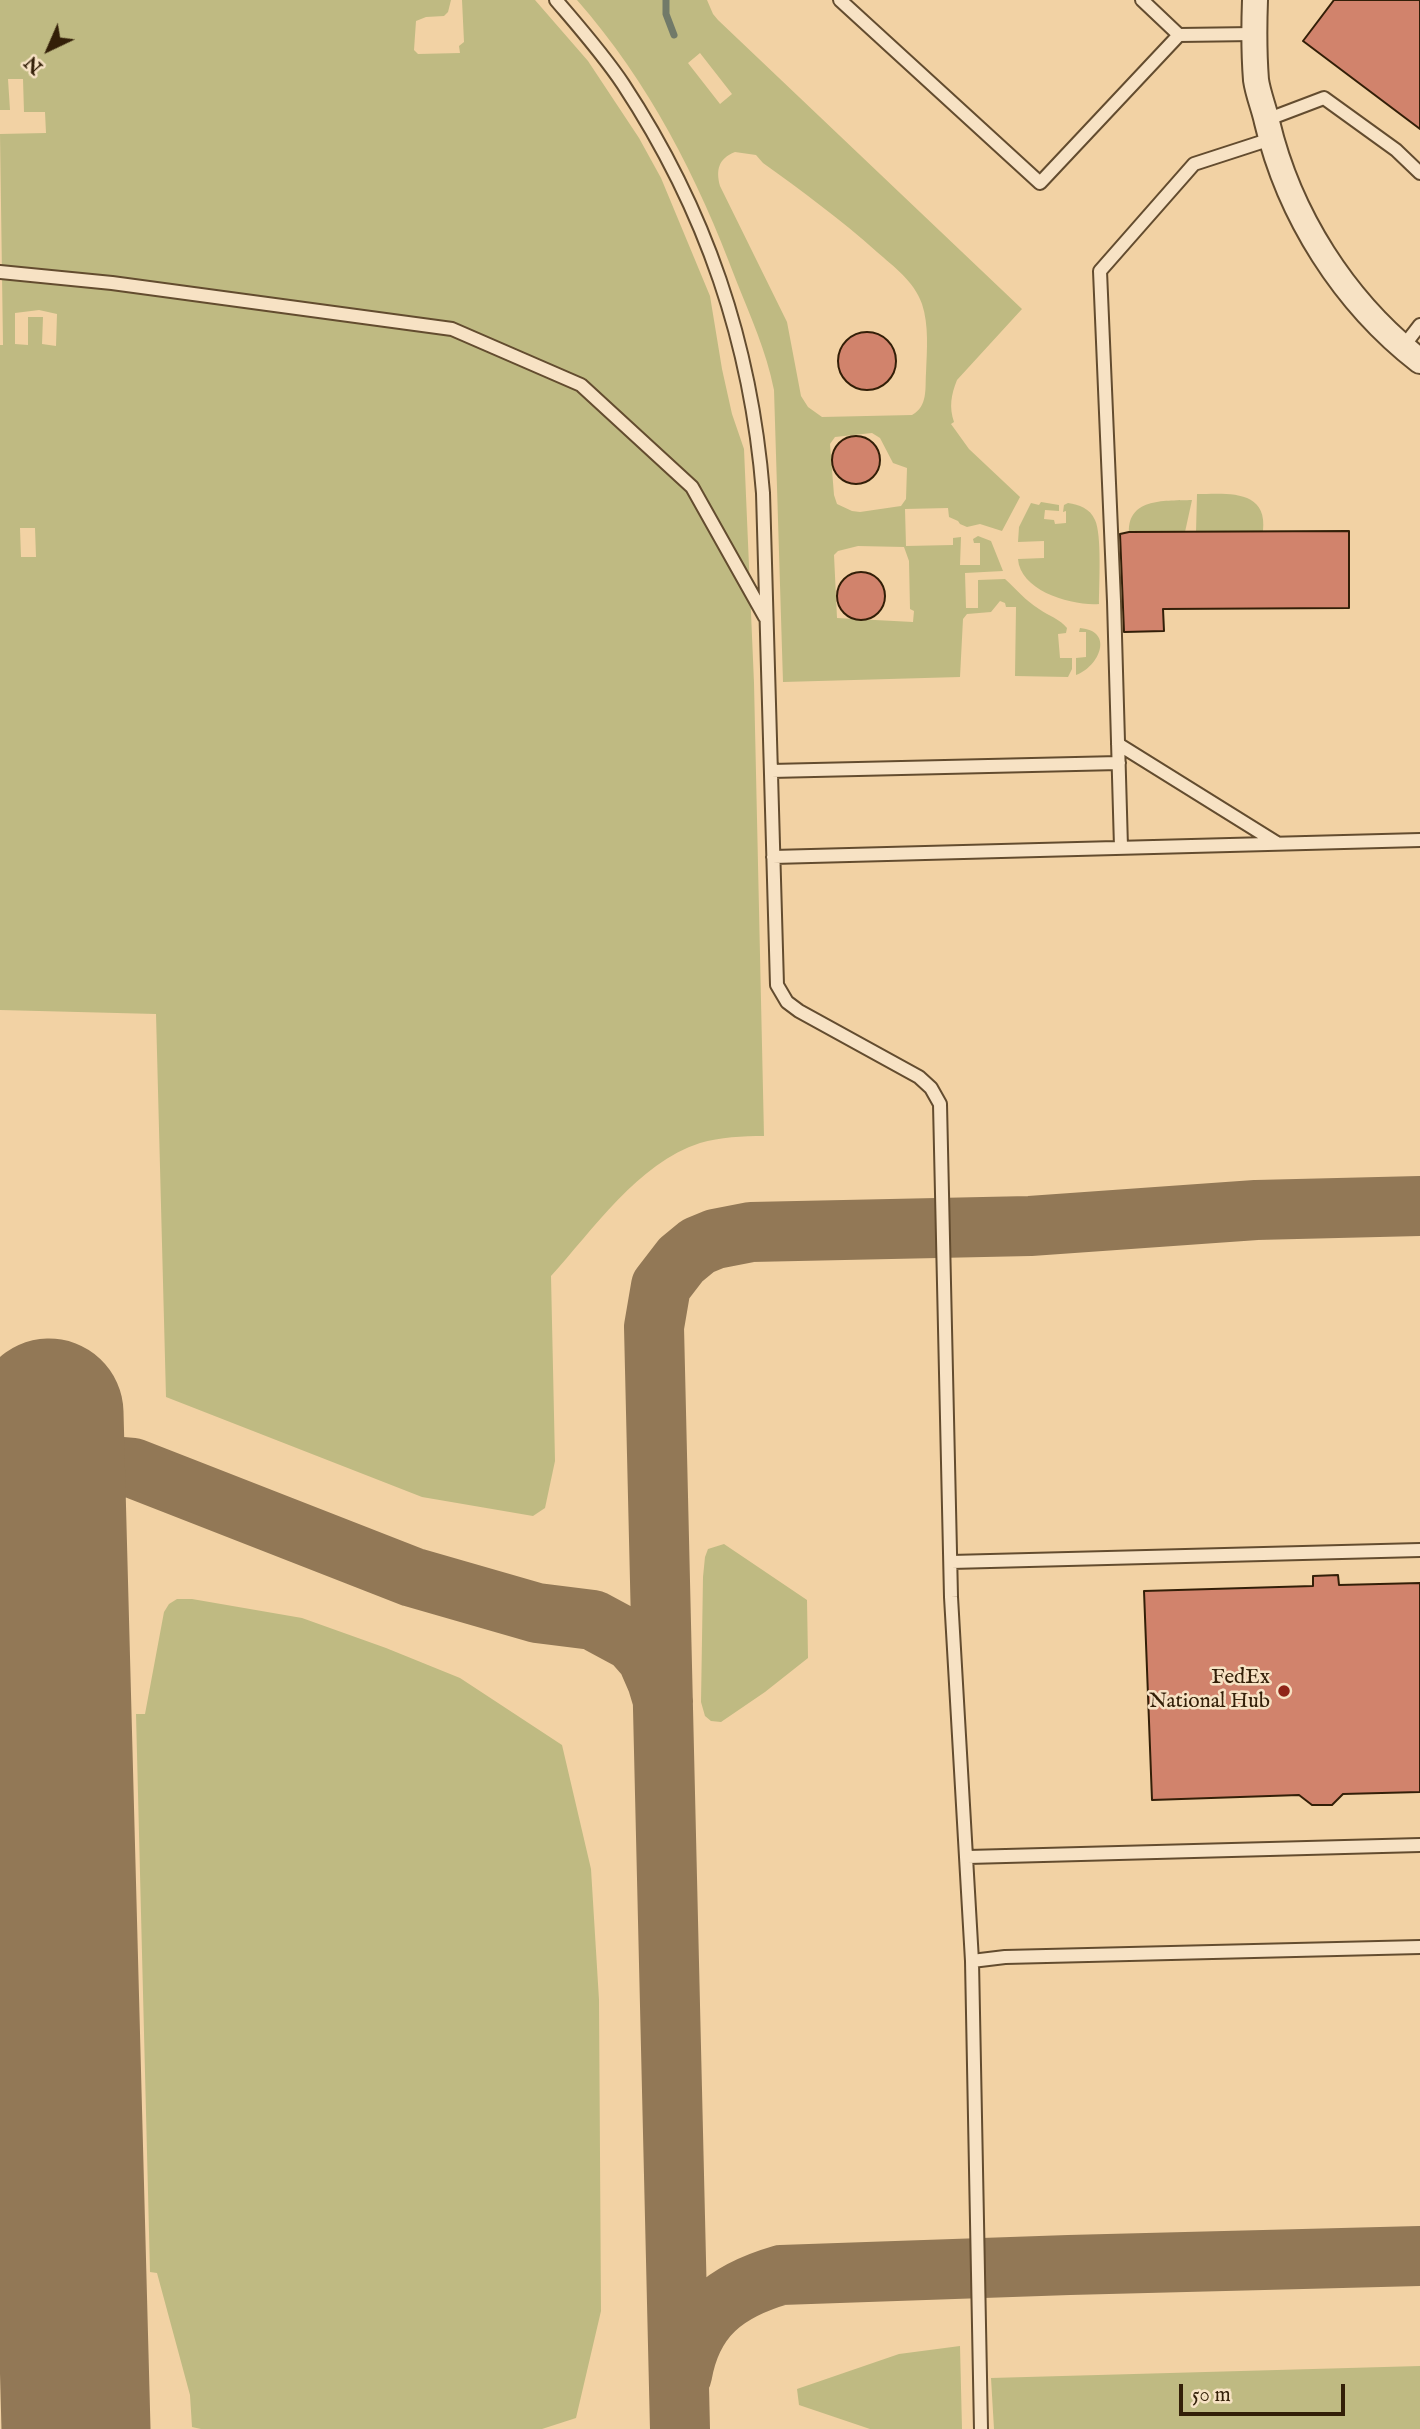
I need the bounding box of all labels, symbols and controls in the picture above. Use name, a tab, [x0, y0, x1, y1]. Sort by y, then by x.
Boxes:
north arrow	[14, 14, 84, 84]
text: N	[20, 50, 49, 78]
place label: FedEx National Hub	[1149, 1666, 1270, 1716]
marker: FedEx National Hub	[1276, 1683, 1292, 1699]
scale bar	[1182, 2370, 1348, 2414]
text: 50 m	[1192, 2382, 1231, 2409]

